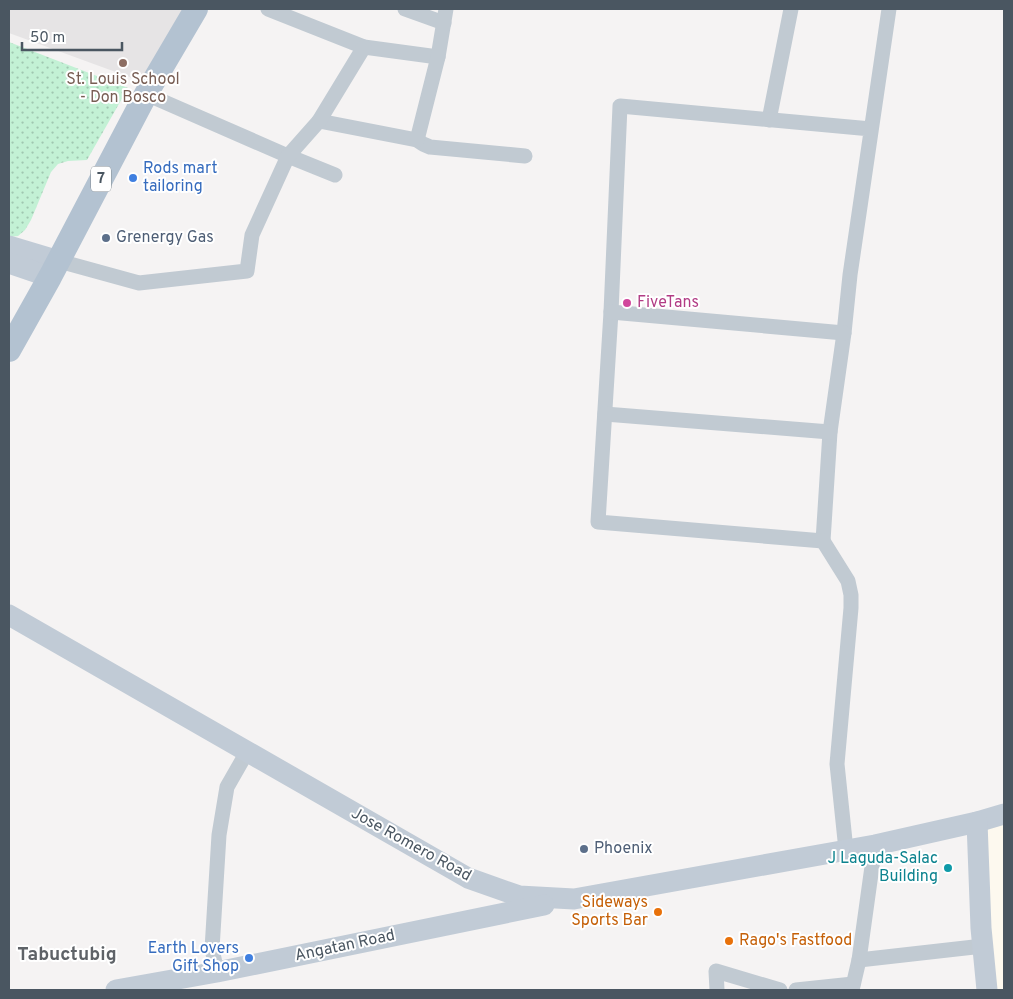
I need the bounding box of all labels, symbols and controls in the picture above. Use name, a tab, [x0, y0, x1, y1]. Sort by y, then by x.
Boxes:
scale bar	[22, 20, 122, 52]
text: 50 m	[30, 29, 65, 48]
marker: St. Louis School - Don Bosco	[117, 57, 129, 69]
place label: St. Louis School - Don Bosco	[66, 70, 180, 108]
place label: Rods mart tailoring	[143, 159, 217, 197]
road number: 7	[91, 166, 111, 192]
marker: Rods mart tailoring	[127, 172, 139, 184]
place label: Grenergy Gas	[116, 228, 214, 248]
marker: Grenergy Gas	[100, 232, 112, 244]
place label: FiveTans	[637, 293, 699, 313]
marker: FiveTans	[621, 297, 633, 309]
street label: Jose Romero Road	[347, 804, 475, 886]
place label: Phoenix	[594, 839, 653, 859]
marker: Phoenix	[578, 843, 590, 855]
place label: J Laguda-Salac Building	[828, 849, 938, 887]
marker: J Laguda-Salac Building	[942, 862, 954, 874]
place label: Sideways Sports Bar	[571, 893, 648, 931]
marker: Sideways Sports Bar	[652, 906, 664, 918]
street label: Angatan Road	[293, 926, 397, 966]
place label: Rago's Fastfood	[739, 931, 852, 951]
marker: Rago's Fastfood	[723, 935, 735, 947]
place label: Earth Lovers Gift Shop	[148, 939, 239, 977]
district label: Tabuctubig	[17, 943, 117, 967]
marker: Earth Lovers Gift Shop	[243, 952, 255, 964]

